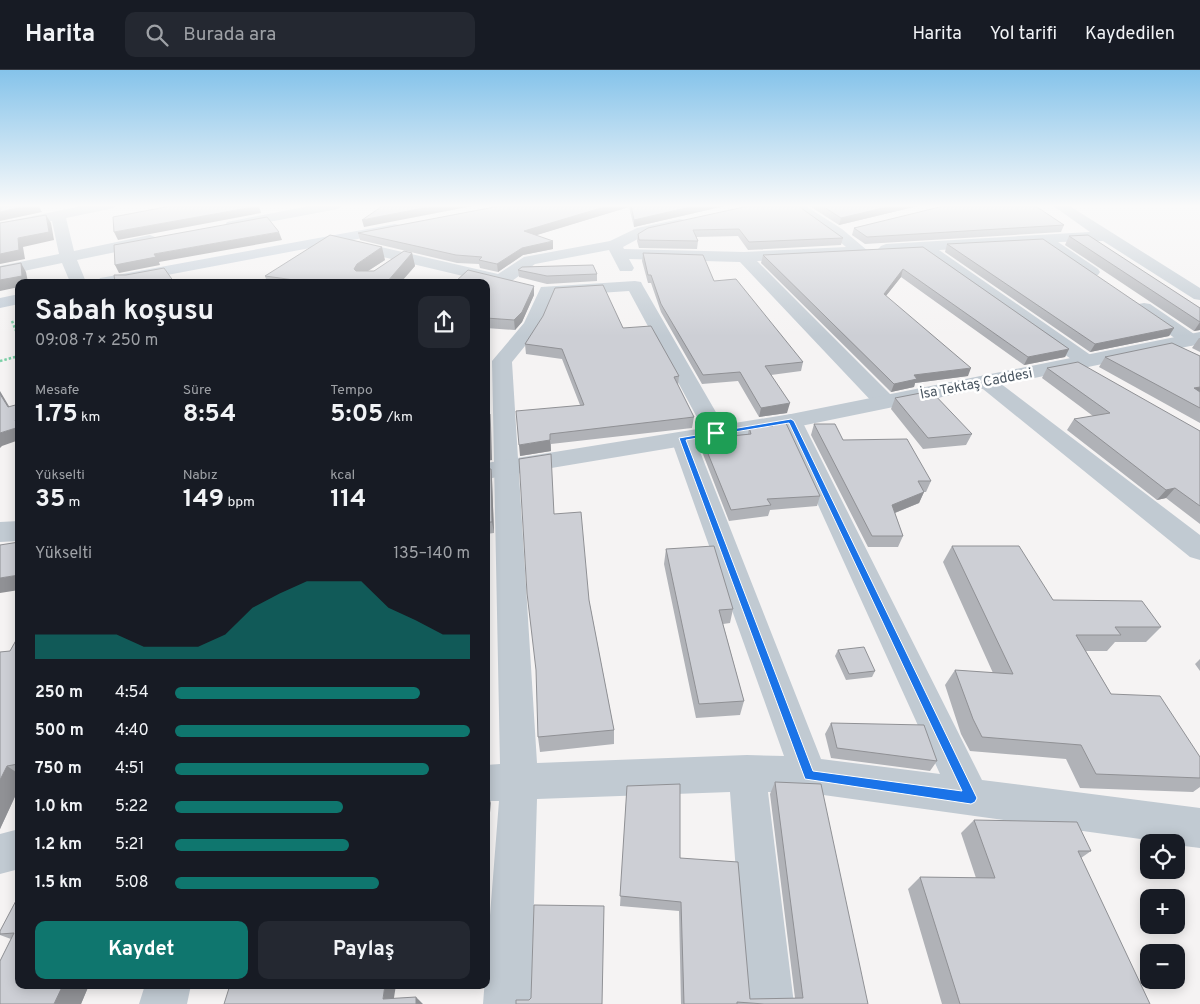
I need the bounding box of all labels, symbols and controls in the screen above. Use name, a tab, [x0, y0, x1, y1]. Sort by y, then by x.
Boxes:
search box	[125, 12, 475, 57]
text: Harita	[25, 20, 95, 50]
icon: search	[143, 21, 171, 49]
text: Burada ara	[183, 23, 276, 47]
text: Harita	[912, 23, 962, 46]
text: Yol tarifi	[990, 23, 1057, 46]
text: Kaydedilen	[1085, 23, 1175, 46]
text: Sabah koşusu	[35, 294, 214, 330]
button: share	[418, 296, 470, 348]
text: 09:08 · 7 × 250 m	[35, 331, 158, 351]
street label: İsa Tektaş Caddesi	[918, 364, 1034, 404]
text: Mesafe	[35, 382, 79, 399]
text: Süre	[183, 382, 212, 399]
text: Tempo	[330, 382, 373, 399]
text: 1.75	[35, 399, 78, 431]
text: 8:54	[183, 399, 236, 431]
text: 5:05	[330, 399, 383, 431]
text: km	[78, 409, 100, 426]
text: /km	[383, 409, 413, 426]
pin	[695, 412, 737, 454]
icon: arrive	[702, 419, 730, 447]
text: Yükselti	[35, 467, 85, 484]
text: Nabız	[183, 467, 218, 484]
text: kcal	[330, 467, 355, 484]
text: 35	[35, 484, 65, 516]
text: 149	[183, 484, 224, 516]
text: 114	[330, 484, 366, 516]
text: m	[65, 494, 80, 511]
text: bpm	[224, 494, 255, 511]
text: Yükselti	[35, 544, 92, 564]
text: 135–140 m	[393, 544, 470, 564]
text: 250 m	[35, 683, 83, 703]
text: 4:54	[115, 683, 149, 703]
text: 500 m	[35, 721, 84, 741]
text: 4:40	[115, 721, 149, 741]
text: 750 m	[35, 759, 82, 779]
text: 4:51	[115, 759, 144, 779]
text: 1.0 km	[35, 797, 83, 817]
text: 5:22	[115, 797, 148, 817]
map controls	[1140, 834, 1185, 989]
button: locate	[1140, 834, 1185, 879]
text: 1.2 km	[35, 835, 82, 855]
text: 5:21	[115, 835, 144, 855]
text: 1.5 km	[35, 873, 82, 893]
text: 5:08	[115, 873, 149, 893]
button: +	[1140, 889, 1185, 934]
button: Kaydet	[35, 921, 248, 979]
button: Paylaş	[258, 921, 470, 979]
button: −	[1140, 944, 1185, 989]

